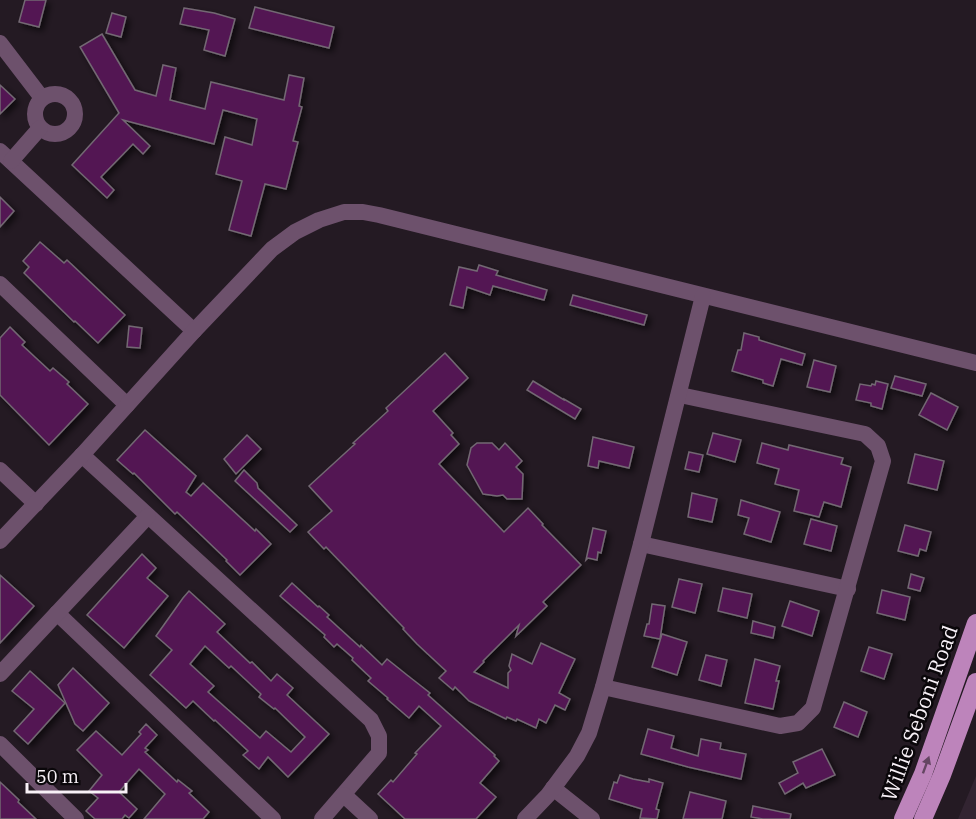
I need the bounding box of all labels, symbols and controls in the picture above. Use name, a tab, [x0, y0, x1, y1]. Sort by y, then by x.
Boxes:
street label: Willie Seboni Road	[874, 621, 964, 805]
scale bar	[27, 756, 126, 794]
one-way arrow	[921, 756, 931, 774]
text: 50 m	[36, 765, 79, 788]

